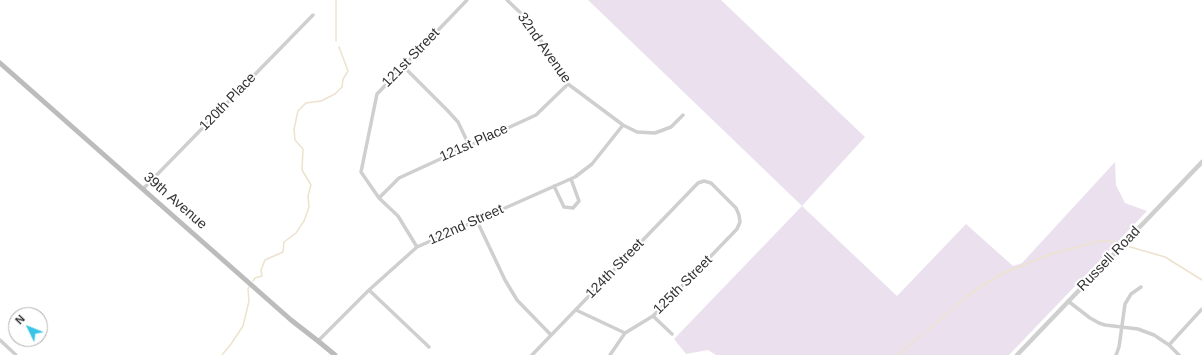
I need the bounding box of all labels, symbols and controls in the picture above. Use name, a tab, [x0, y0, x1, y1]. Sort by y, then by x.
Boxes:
street label: 32nd Avenue	[514, 9, 574, 87]
street label: 121st Street	[379, 25, 443, 91]
street label: 120th Place	[196, 70, 260, 134]
street label: 121st Place	[437, 120, 511, 166]
street label: 39th Avenue	[140, 169, 210, 233]
street label: 122nd Street	[426, 201, 506, 249]
street label: Russell Road	[1074, 223, 1144, 295]
street label: 124th Street	[582, 236, 648, 302]
street label: 125th Street	[650, 252, 716, 318]
north arrow	[8, 307, 48, 347]
text: N	[13, 313, 27, 327]

